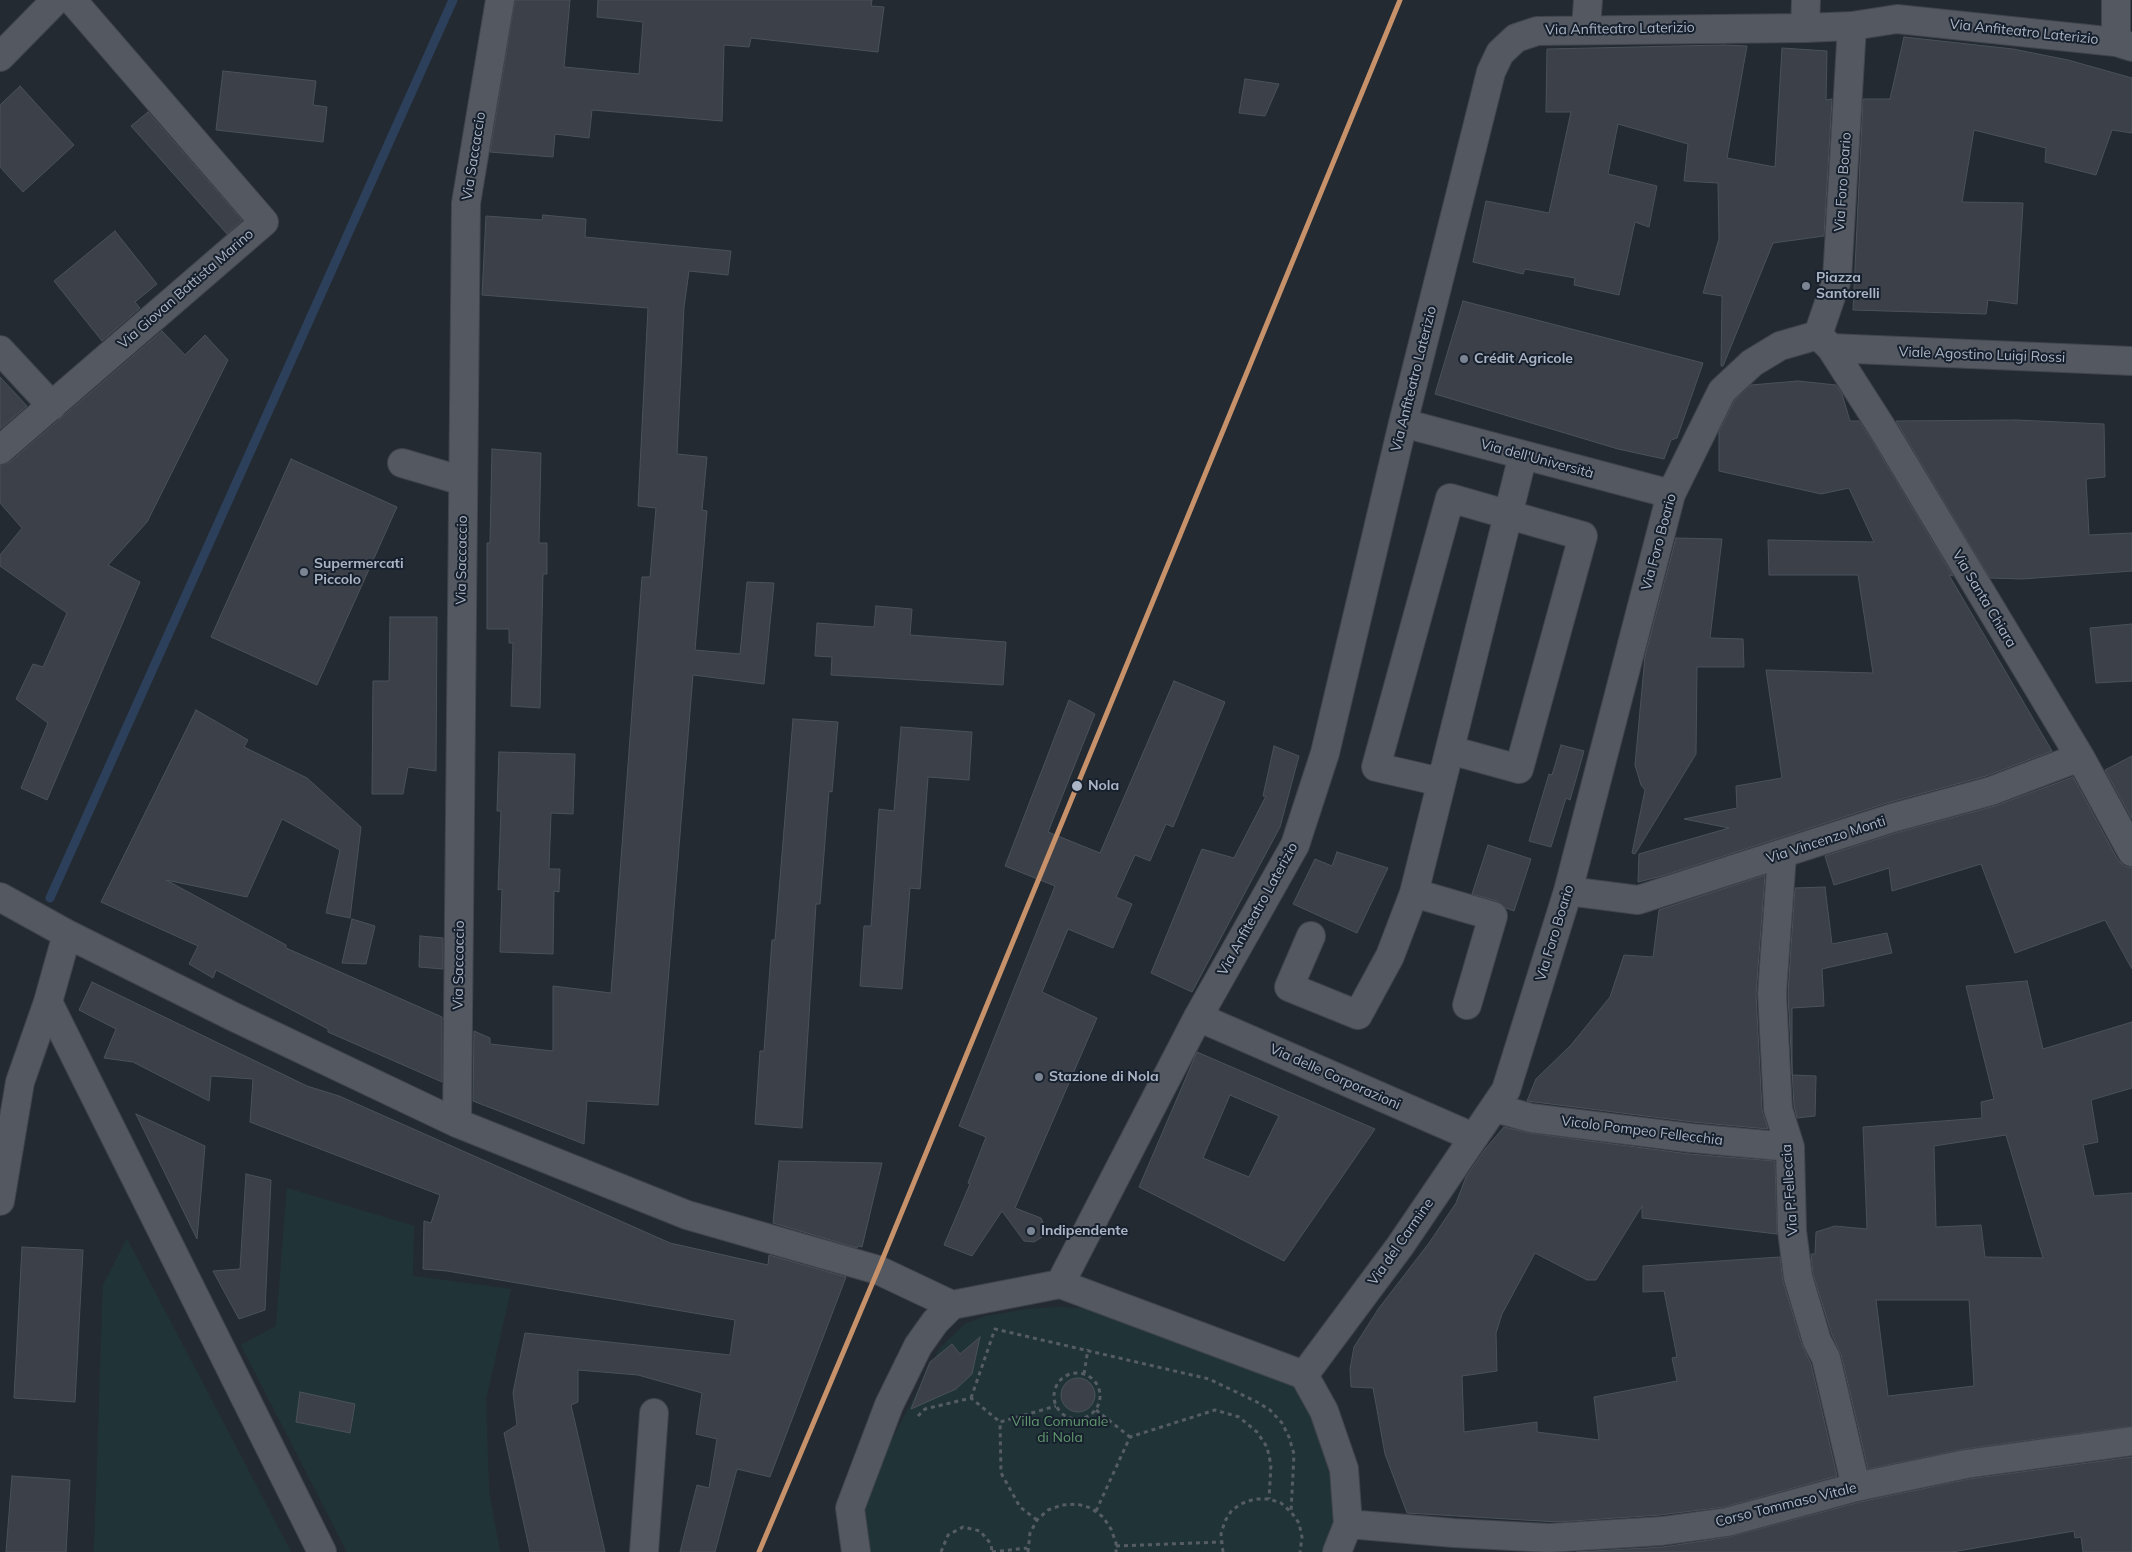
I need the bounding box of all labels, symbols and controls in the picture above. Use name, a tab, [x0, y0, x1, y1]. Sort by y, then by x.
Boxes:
street label: Via Anfiteatro Laterizio	[1949, 16, 2099, 48]
street label: Via Anfiteatro Laterizio	[1545, 19, 1695, 39]
street label: Via Saccaccio	[459, 111, 489, 201]
street label: Via Foro Boario	[1831, 132, 1855, 232]
street label: Via Giovan Battista Marino	[115, 226, 257, 352]
place label: Piazza Santorelli	[1816, 270, 1880, 302]
marker: Piazza Santorelli	[1800, 280, 1812, 292]
street label: Via Anfiteatro Laterizio	[1388, 304, 1440, 454]
street label: Viale Agostino Luigi Rossi	[1898, 344, 2066, 366]
place label: Crédit Agricole	[1474, 351, 1573, 367]
marker: Crédit Agricole	[1458, 353, 1470, 365]
street label: Via dell'Università	[1479, 436, 1595, 482]
street label: Via Foro Boario	[1638, 492, 1680, 592]
street label: Via Saccaccio	[453, 515, 471, 605]
street label: Via Santa Chiara	[1948, 547, 2020, 651]
place label: Supermercati Piccolo	[314, 556, 404, 588]
marker: Supermercati Piccolo	[298, 566, 310, 578]
place label: Nola	[1088, 778, 1119, 794]
marker: Nola	[1070, 779, 1084, 793]
street label: Via Vincenzo Monti	[1764, 813, 1888, 867]
street label: Via Anfiteatro Laterizio	[1214, 840, 1302, 978]
street label: Via Foro Boario	[1532, 883, 1578, 983]
street label: Via Saccaccio	[450, 920, 468, 1010]
street label: Via delle Corporazioni	[1267, 1041, 1403, 1113]
place label: Stazione di Nola	[1049, 1069, 1159, 1085]
marker: Stazione di Nola	[1033, 1071, 1045, 1083]
street label: Vicolo Pompeo Fellecchia	[1560, 1113, 1724, 1149]
street label: Via P.Felleccia	[1778, 1144, 1802, 1236]
street label: Via del Carmine	[1365, 1195, 1437, 1289]
place label: Indipendente	[1041, 1223, 1128, 1239]
marker: Indipendente	[1025, 1225, 1037, 1237]
park label: Villa Comunale di Nola	[1012, 1414, 1108, 1446]
street label: Corso Tommaso Vitale	[1714, 1479, 1858, 1531]

